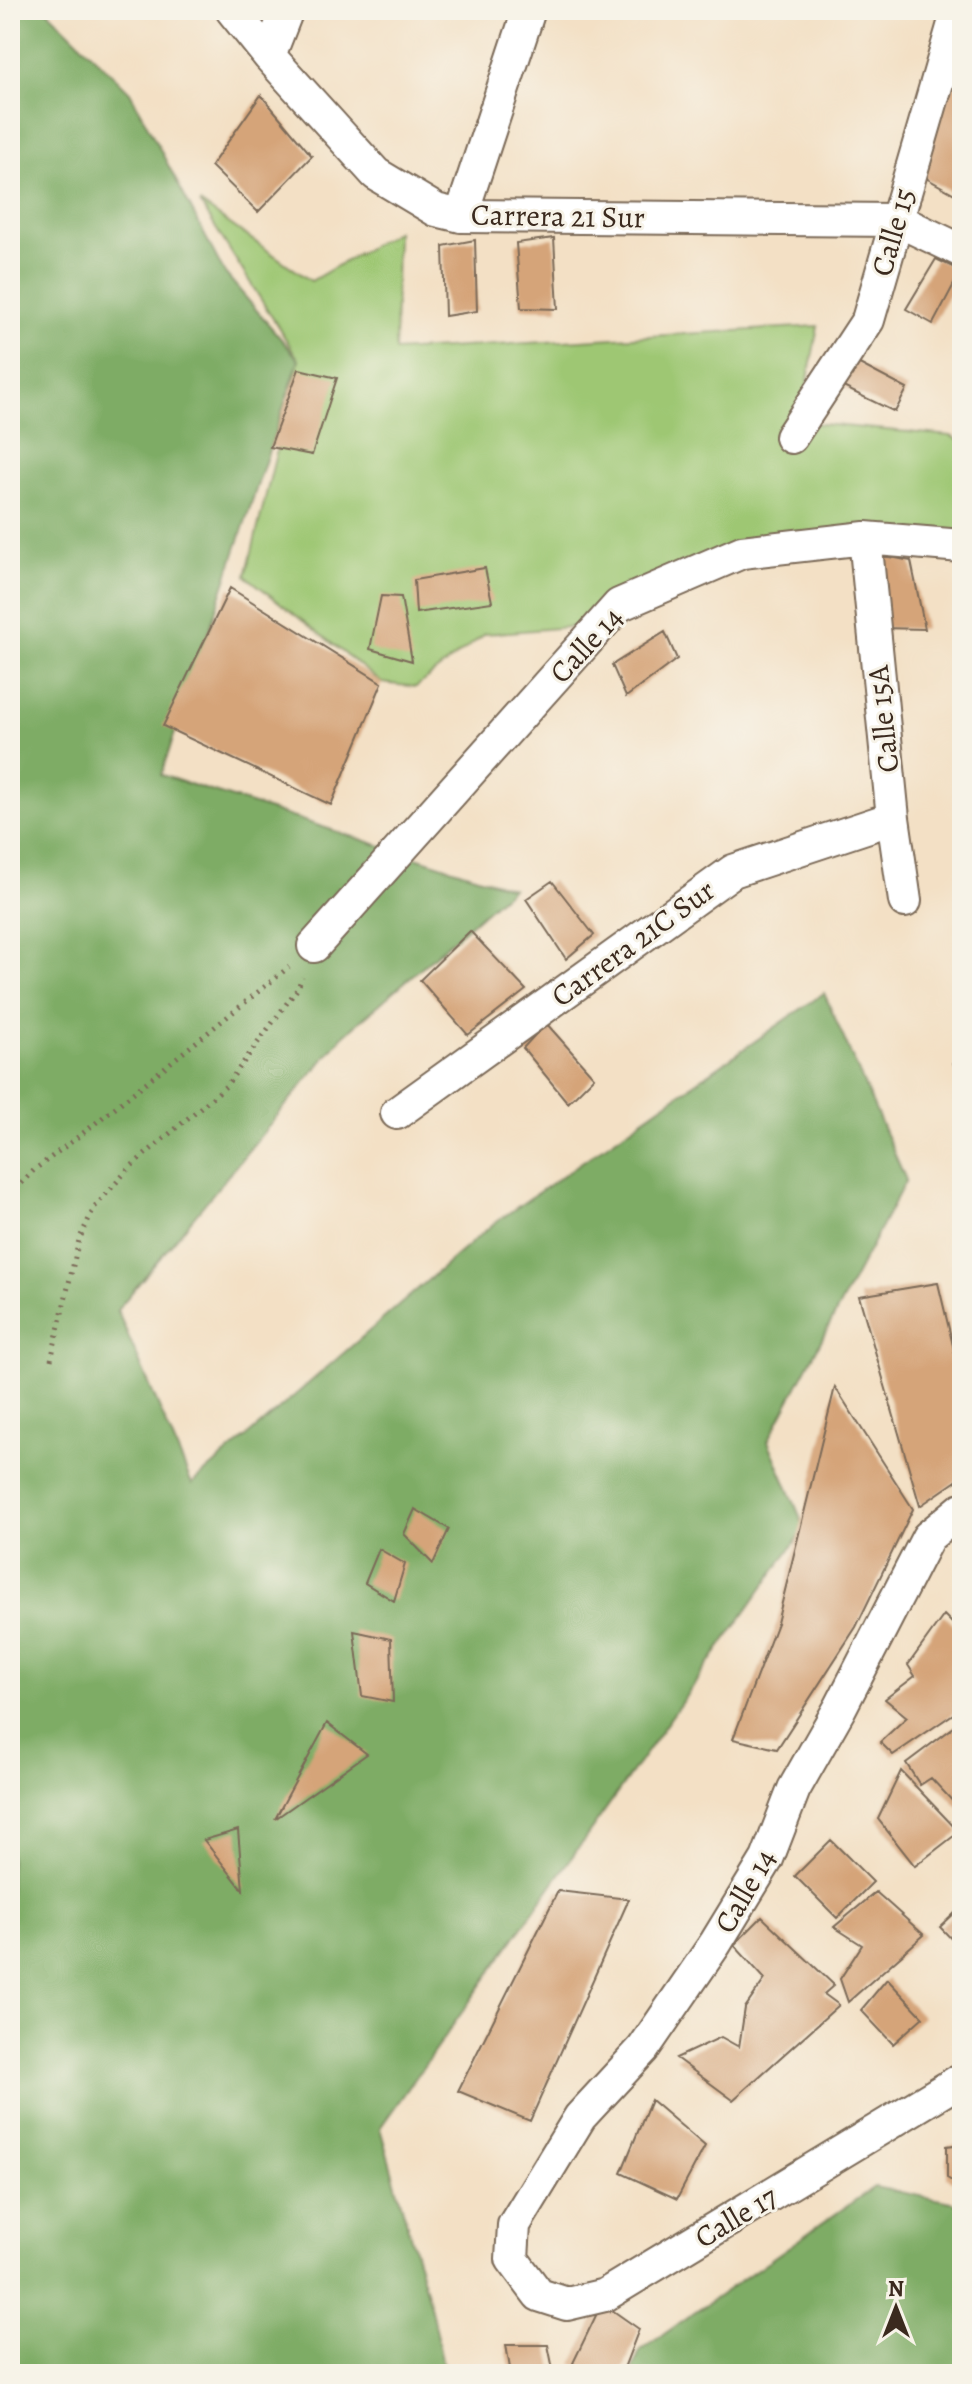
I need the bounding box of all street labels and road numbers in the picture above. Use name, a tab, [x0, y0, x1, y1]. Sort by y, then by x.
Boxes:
street label: Calle 15	[861, 183, 925, 281]
street label: Carrera 21 Sur	[471, 194, 645, 238]
street label: Calle 14	[540, 598, 632, 692]
street label: Calle 15A	[857, 663, 909, 775]
street label: Carrera 21C Sur	[543, 870, 723, 1016]
street label: Calle 14	[705, 1842, 785, 1940]
street label: Calle 17	[687, 2177, 785, 2257]

